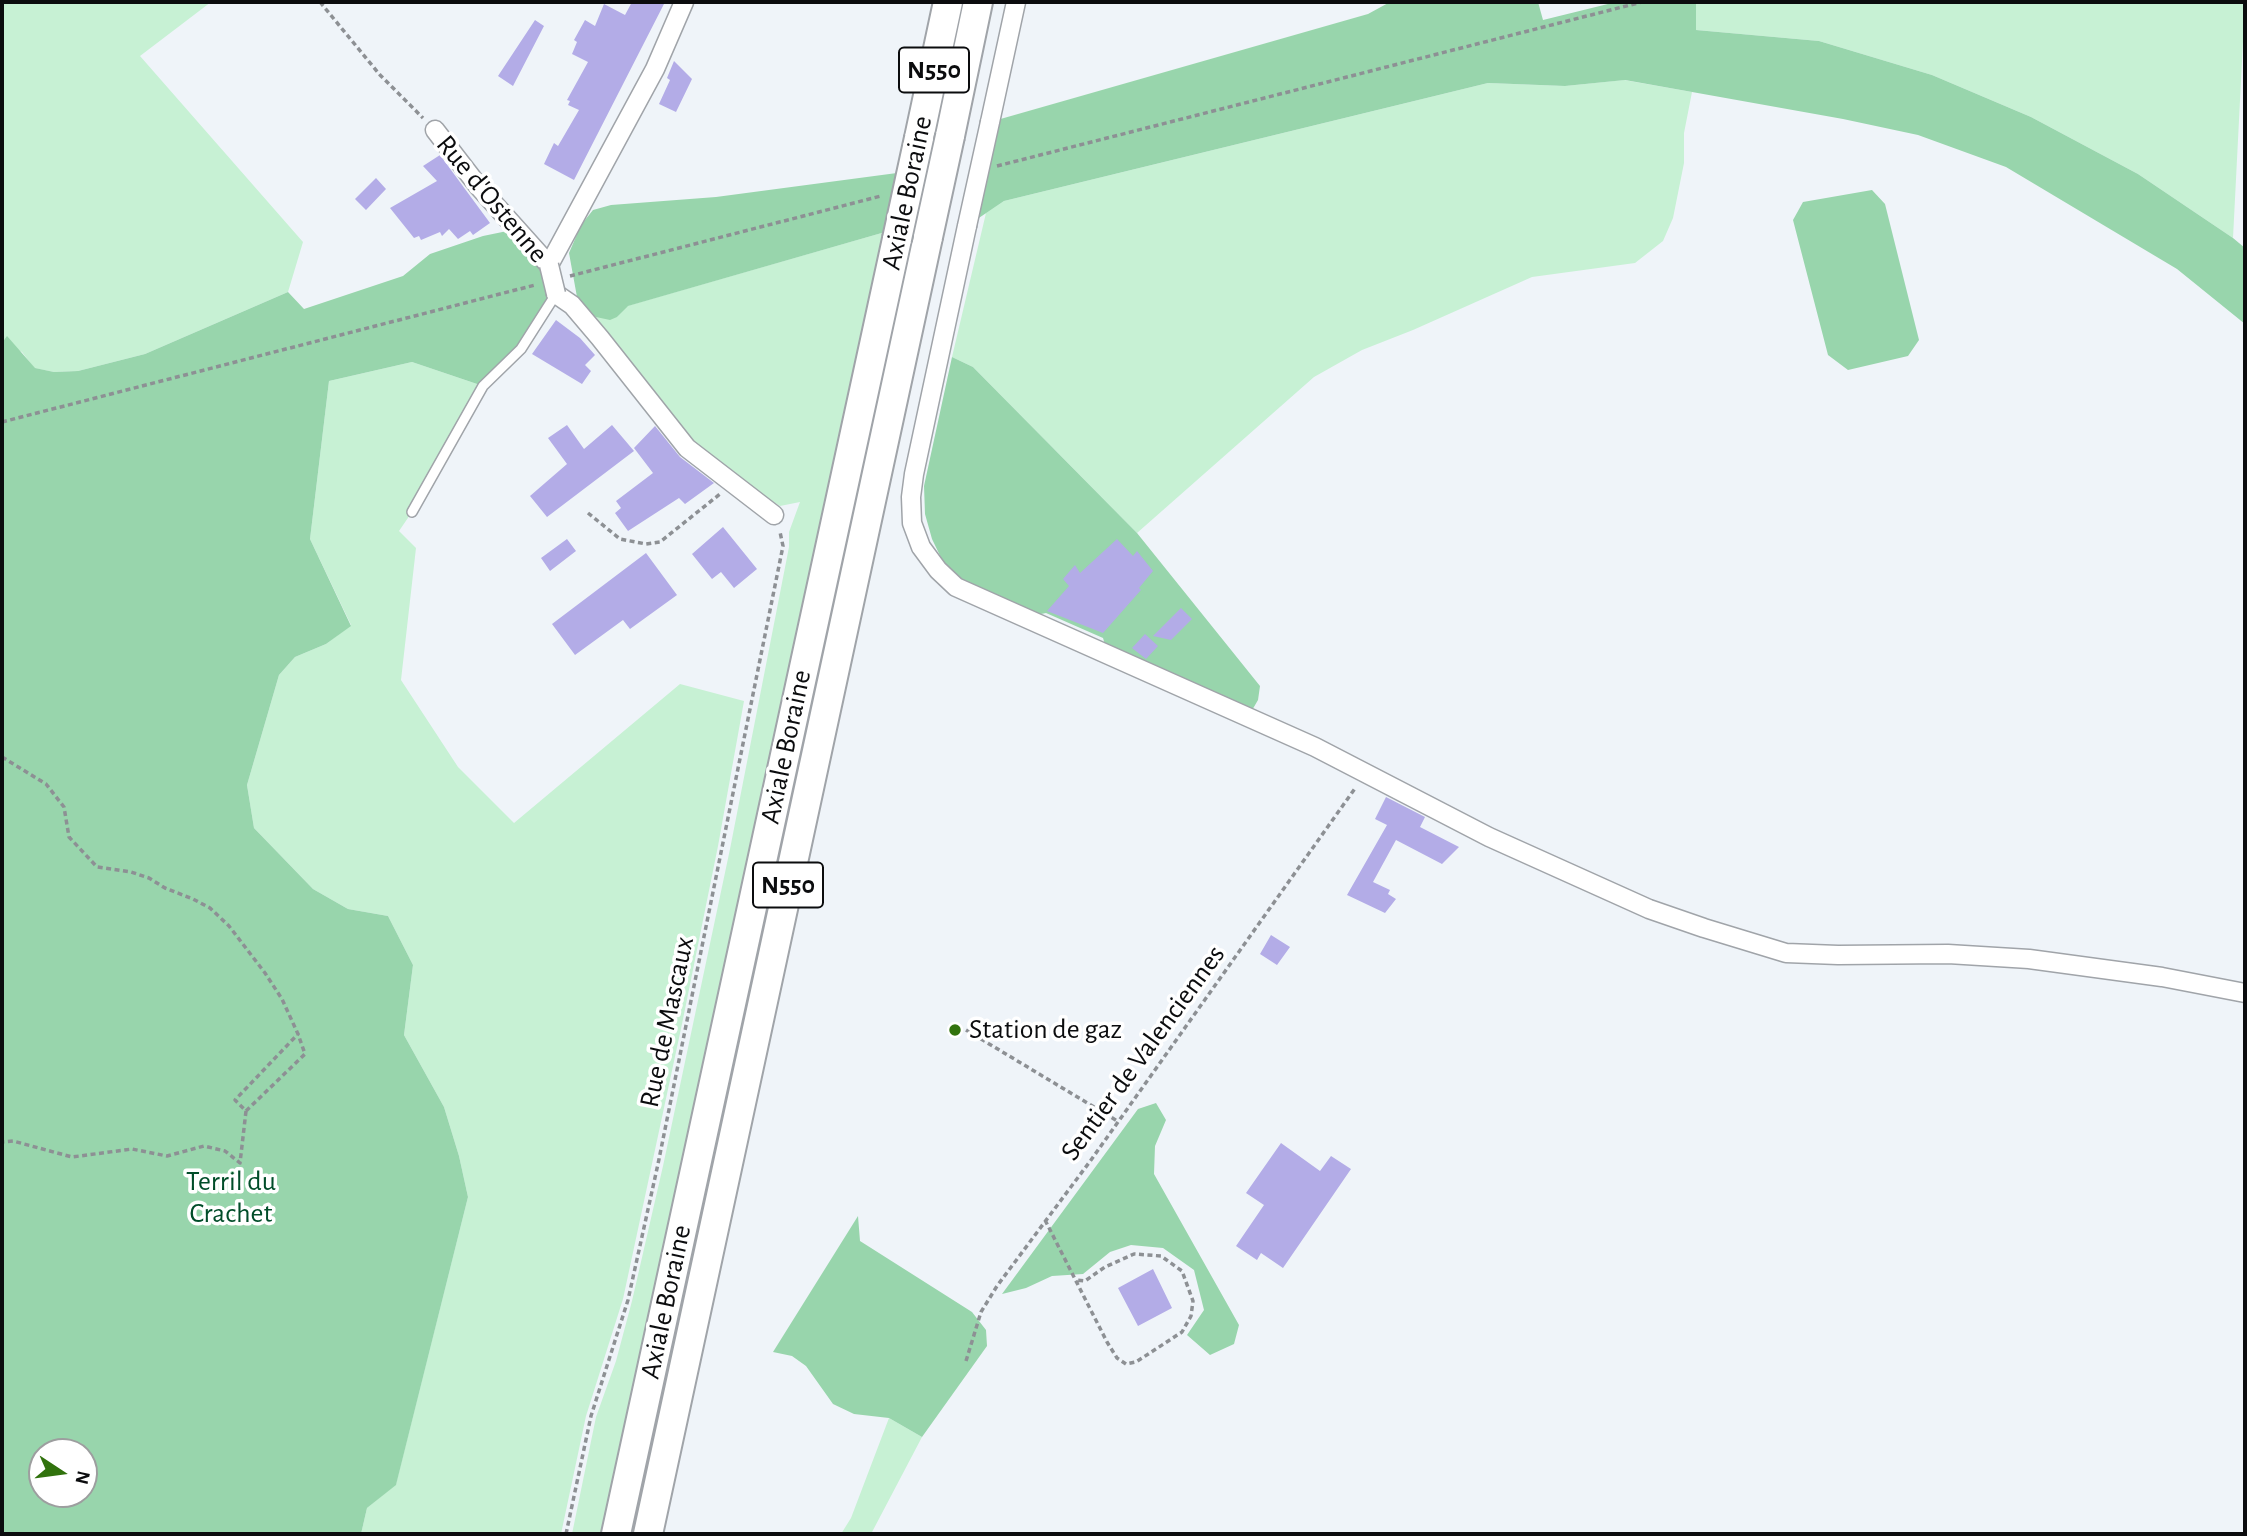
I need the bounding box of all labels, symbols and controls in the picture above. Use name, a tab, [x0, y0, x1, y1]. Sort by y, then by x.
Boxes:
road number: N550	[899, 48, 969, 92]
street label: Axiale Boraine	[874, 113, 940, 273]
street label: Rue d'Ostenne	[429, 128, 555, 270]
street label: Axiale Boraine	[753, 667, 819, 827]
road number: N550	[753, 862, 823, 908]
street label: Rue de Mascaux	[633, 934, 701, 1110]
street label: Sentier de Valenciennes	[1054, 939, 1232, 1167]
place label: Station de gaz	[969, 1013, 1122, 1047]
marker: Station de gaz	[947, 1022, 963, 1038]
park label: Terril du Crachet	[186, 1165, 276, 1231]
street label: Axiale Boraine	[633, 1222, 699, 1382]
north arrow	[28, 1438, 98, 1508]
text: N	[71, 1469, 93, 1486]

